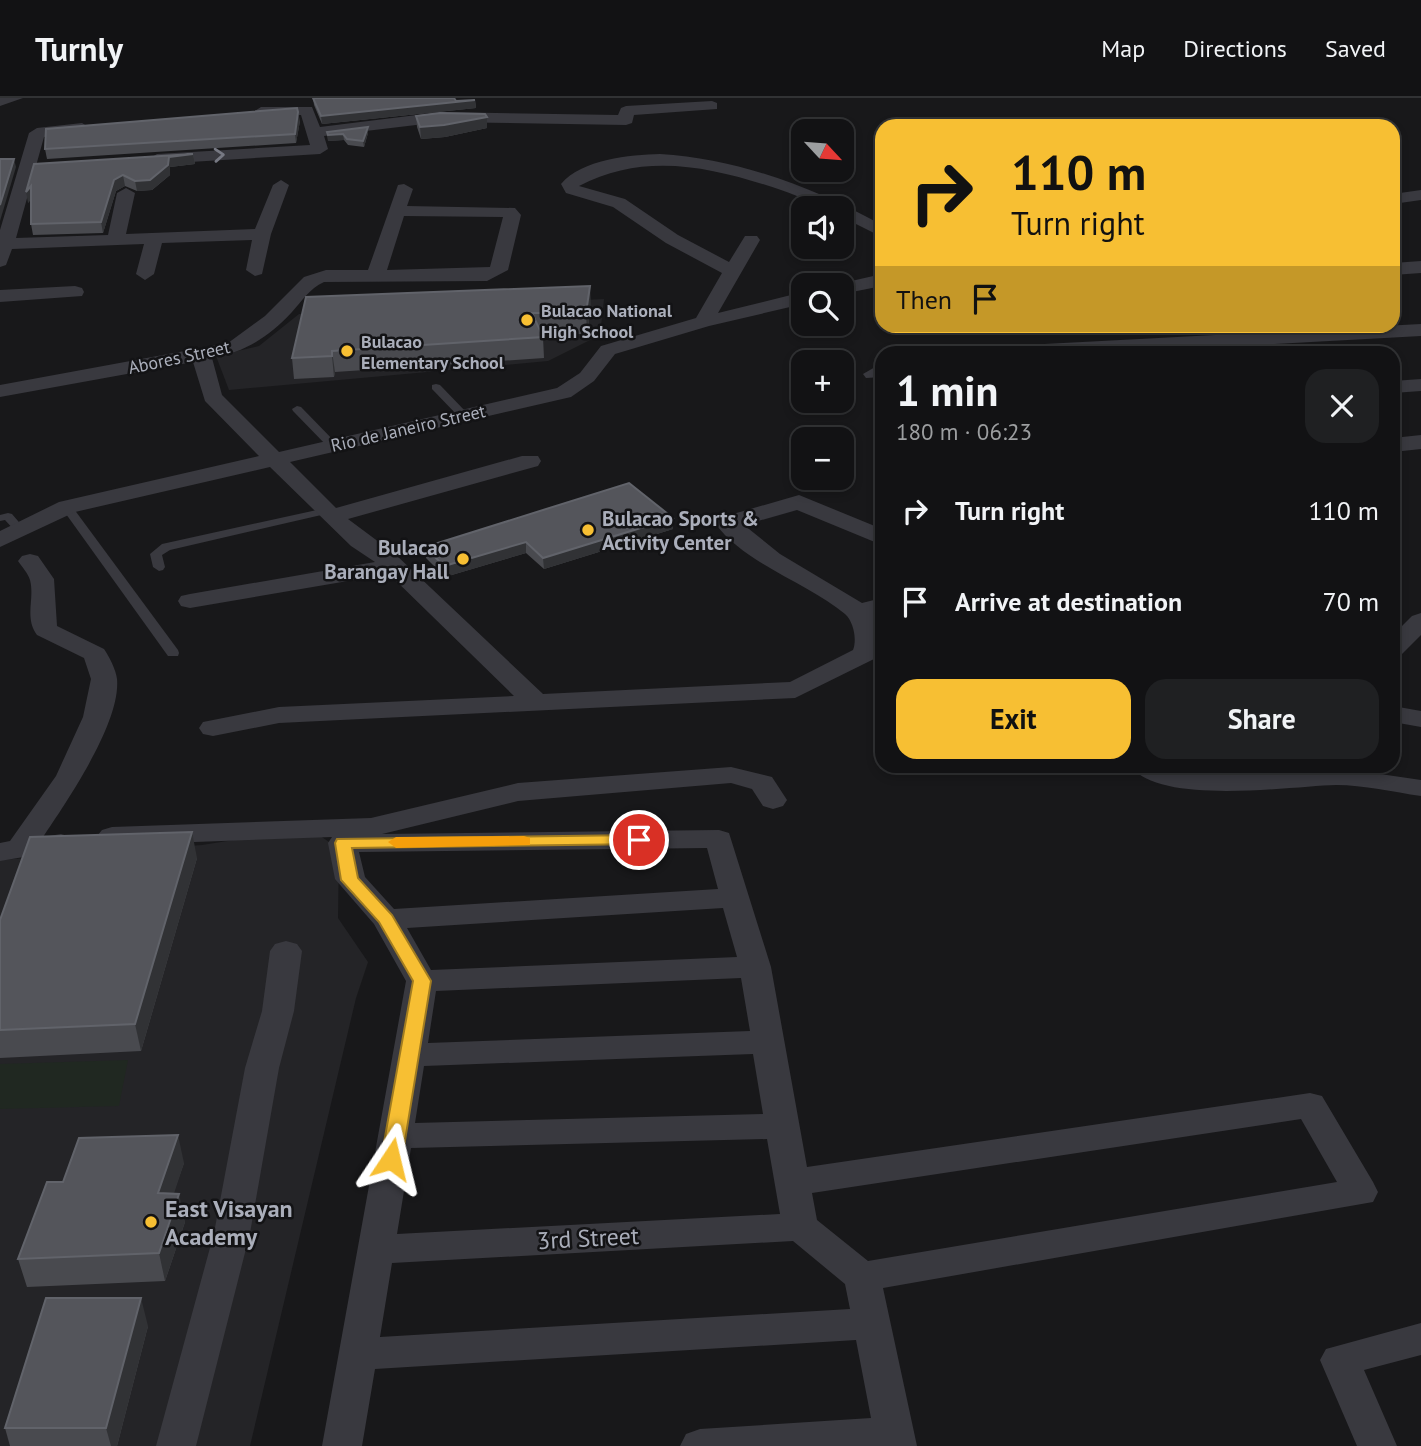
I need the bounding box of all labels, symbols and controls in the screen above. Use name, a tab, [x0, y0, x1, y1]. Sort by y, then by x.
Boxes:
text: Turnly	[35, 27, 123, 70]
text: Map	[1101, 33, 1145, 64]
text: Directions	[1183, 33, 1287, 64]
text: Saved	[1325, 33, 1386, 64]
north arrow	[791, 119, 854, 182]
map controls	[791, 119, 854, 490]
text: 110 m	[1011, 140, 1146, 204]
icon: right	[896, 147, 987, 238]
one-way arrow	[214, 148, 225, 163]
button: sound	[791, 196, 854, 259]
text: Turn right	[1011, 202, 1145, 244]
button: search	[791, 273, 854, 336]
icon: arrive	[966, 280, 1004, 318]
text: Then	[896, 283, 952, 316]
place label: Bulacao National High School	[541, 299, 673, 343]
marker: Bulacao National High School	[519, 312, 535, 328]
place label: Bulacao Elementary School	[361, 330, 505, 374]
street label: Abores Street	[126, 335, 232, 379]
marker: Bulacao Elementary School	[339, 343, 355, 359]
button: +	[791, 350, 854, 413]
text: 1 min	[896, 363, 998, 418]
button: close	[1305, 369, 1379, 443]
street label: Rio de Janeiro Street	[328, 399, 488, 457]
text: 180 m · 06:23	[896, 417, 1032, 446]
button: −	[791, 427, 854, 490]
icon: right	[896, 492, 934, 530]
text: Turn right	[955, 494, 1064, 527]
text: 110 m	[1308, 494, 1379, 527]
place label: Bulacao Sports & Activity Center	[602, 505, 759, 556]
marker: Bulacao Sports & Activity Center	[580, 522, 596, 538]
place label: Bulacao Barangay Hall	[324, 534, 450, 585]
marker: Bulacao Barangay Hall	[455, 551, 471, 567]
icon: arrive	[896, 583, 934, 621]
text: Arrive at destination	[955, 585, 1182, 618]
text: 70 m	[1323, 585, 1379, 618]
button: Exit	[896, 679, 1131, 759]
button: Share	[1145, 679, 1379, 759]
pin	[609, 810, 669, 870]
icon: arrive	[620, 821, 658, 859]
position arrow	[354, 1122, 428, 1196]
place label: East Visayan Academy	[165, 1193, 293, 1252]
marker: East Visayan Academy	[143, 1214, 159, 1230]
street label: 3rd Street	[536, 1220, 640, 1256]

